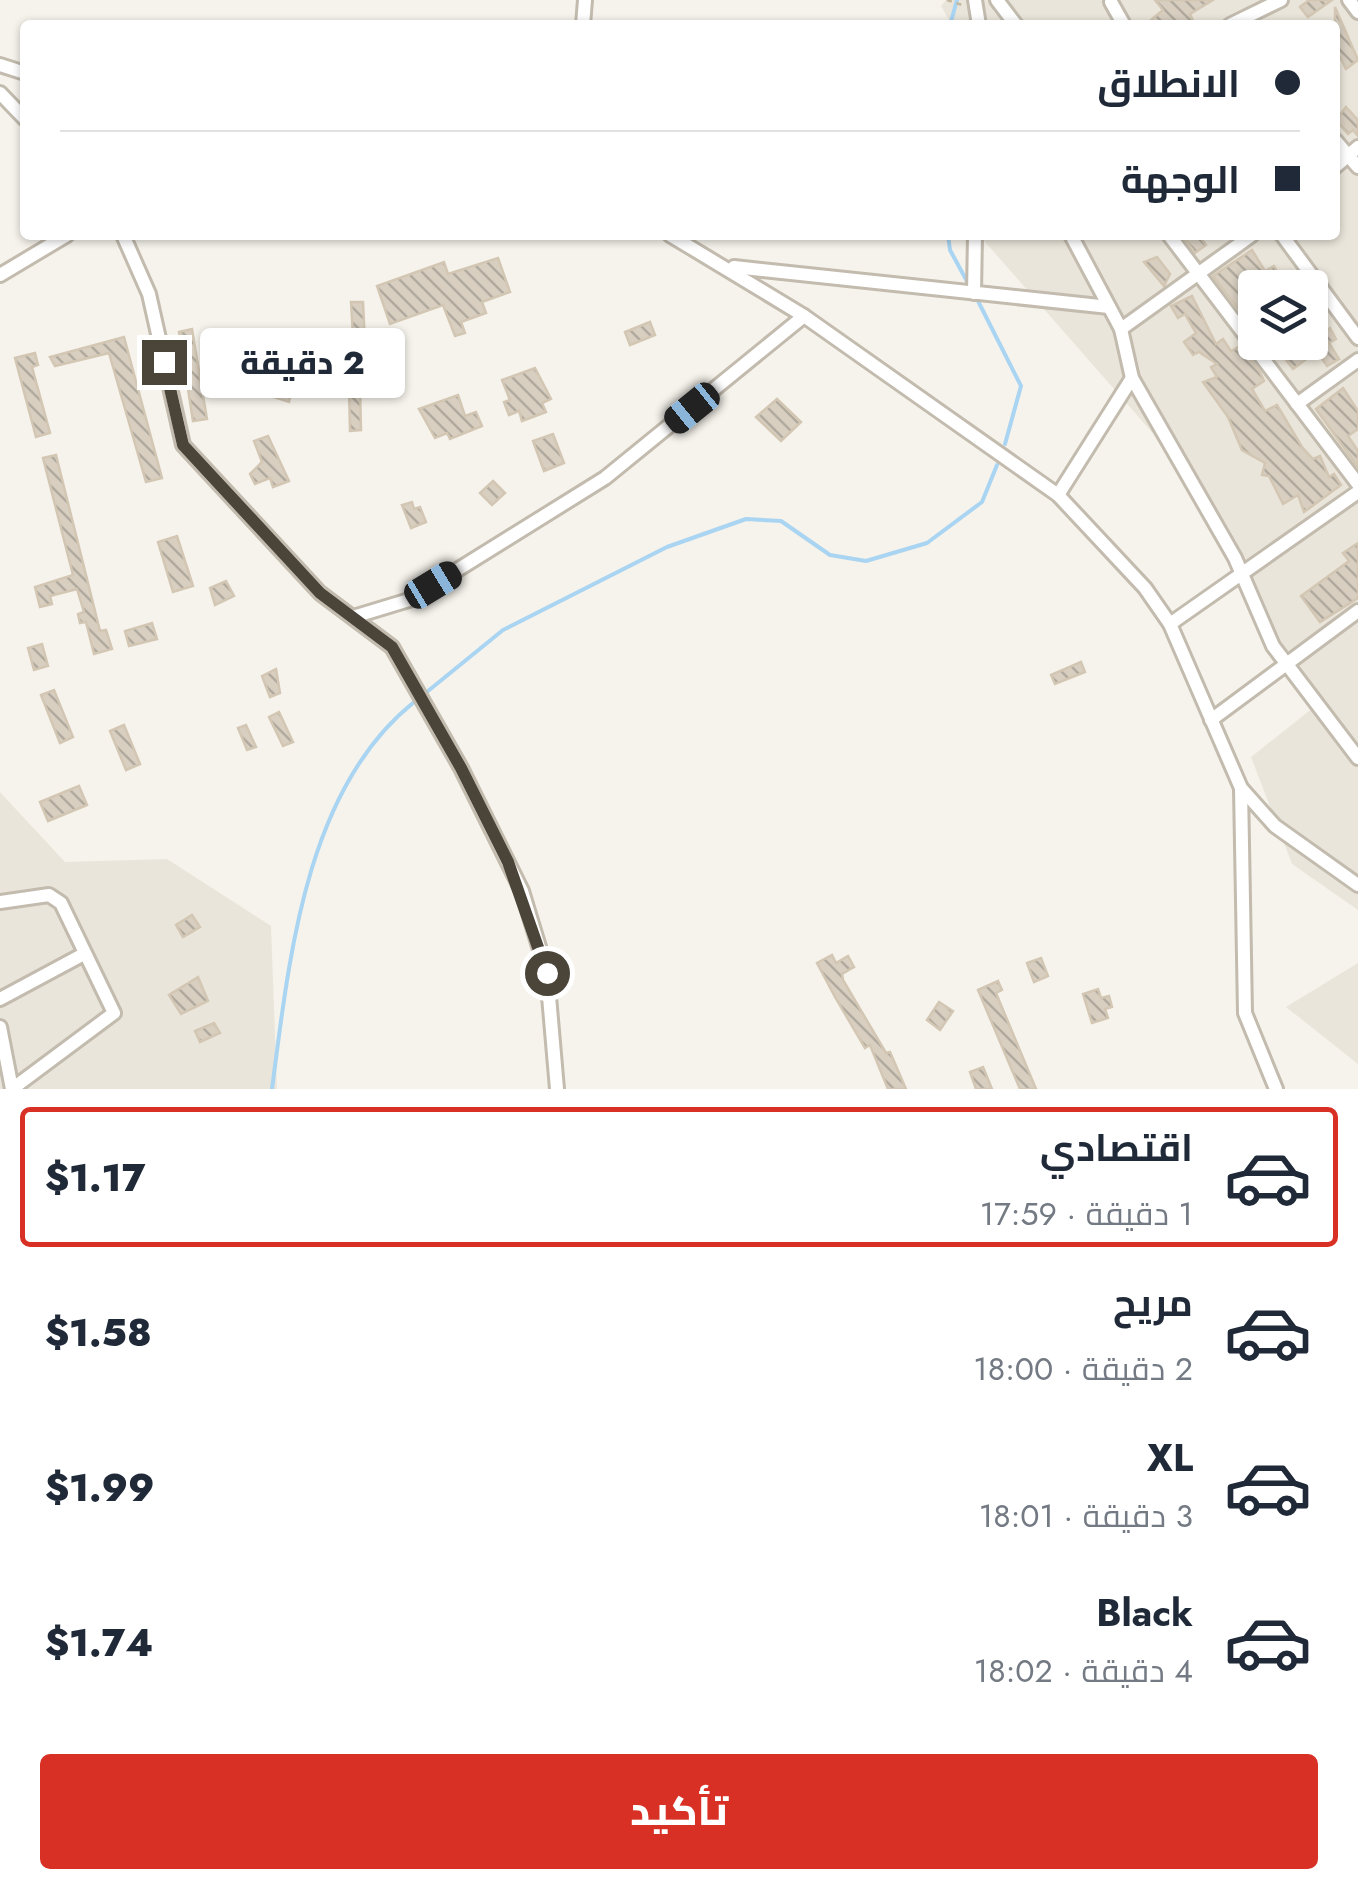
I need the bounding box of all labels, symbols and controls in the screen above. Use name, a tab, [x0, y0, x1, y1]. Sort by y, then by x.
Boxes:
text: الانطلاق	[1097, 56, 1240, 111]
text: الوجهة	[1121, 152, 1240, 207]
map controls	[1238, 270, 1328, 360]
button: layers	[1238, 270, 1328, 360]
callout: 2 دقيقة	[199, 327, 404, 397]
route end	[142, 340, 187, 385]
text: 2 دقيقة	[240, 340, 365, 386]
car	[659, 377, 725, 439]
car	[400, 557, 466, 613]
route start	[525, 951, 570, 996]
text: اقتصادي	[1040, 1120, 1193, 1175]
icon: car	[1223, 1132, 1313, 1222]
text: $1.17	[45, 1150, 145, 1205]
text: 1 دقيقة · 17:59	[980, 1191, 1193, 1237]
text: مريح	[1113, 1275, 1193, 1330]
icon: car	[1223, 1287, 1313, 1377]
text: $1.58	[45, 1305, 152, 1360]
text: 2 دقيقة · 18:00	[973, 1346, 1193, 1392]
text: XL	[1147, 1430, 1193, 1485]
icon: car	[1223, 1442, 1313, 1532]
text: $1.99	[45, 1460, 155, 1515]
text: 3 دقيقة · 18:01	[979, 1493, 1193, 1539]
text: Black	[1096, 1585, 1193, 1640]
icon: car	[1223, 1597, 1313, 1687]
text: $1.74	[45, 1615, 153, 1670]
text: 4 دقيقة · 18:02	[974, 1648, 1193, 1694]
button: تأكيد	[40, 1754, 1318, 1869]

